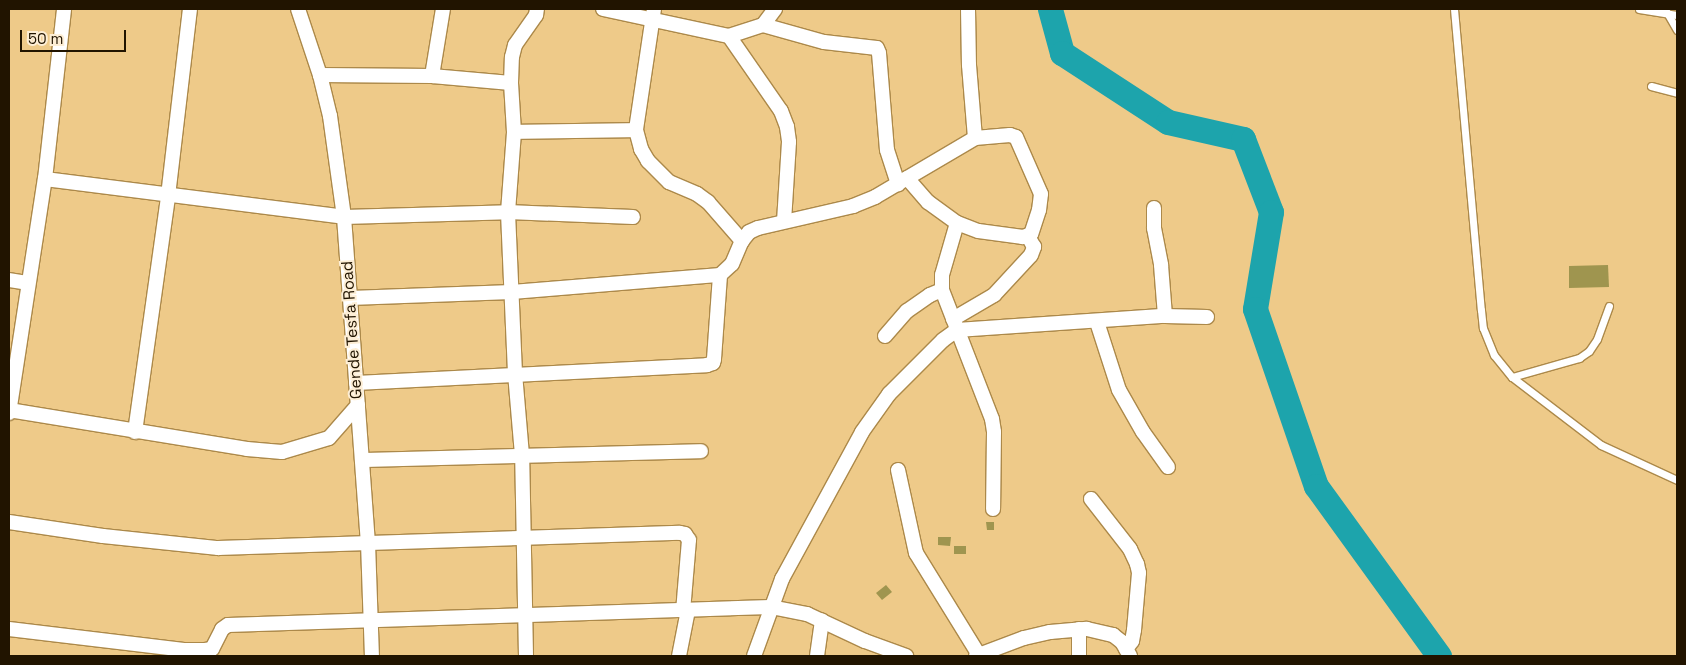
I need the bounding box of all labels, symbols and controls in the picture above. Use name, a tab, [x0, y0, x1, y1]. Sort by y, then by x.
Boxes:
scale bar	[22, 20, 129, 52]
text: 50 m	[28, 29, 63, 48]
street label: Gende Tesfa Road	[338, 260, 366, 400]

